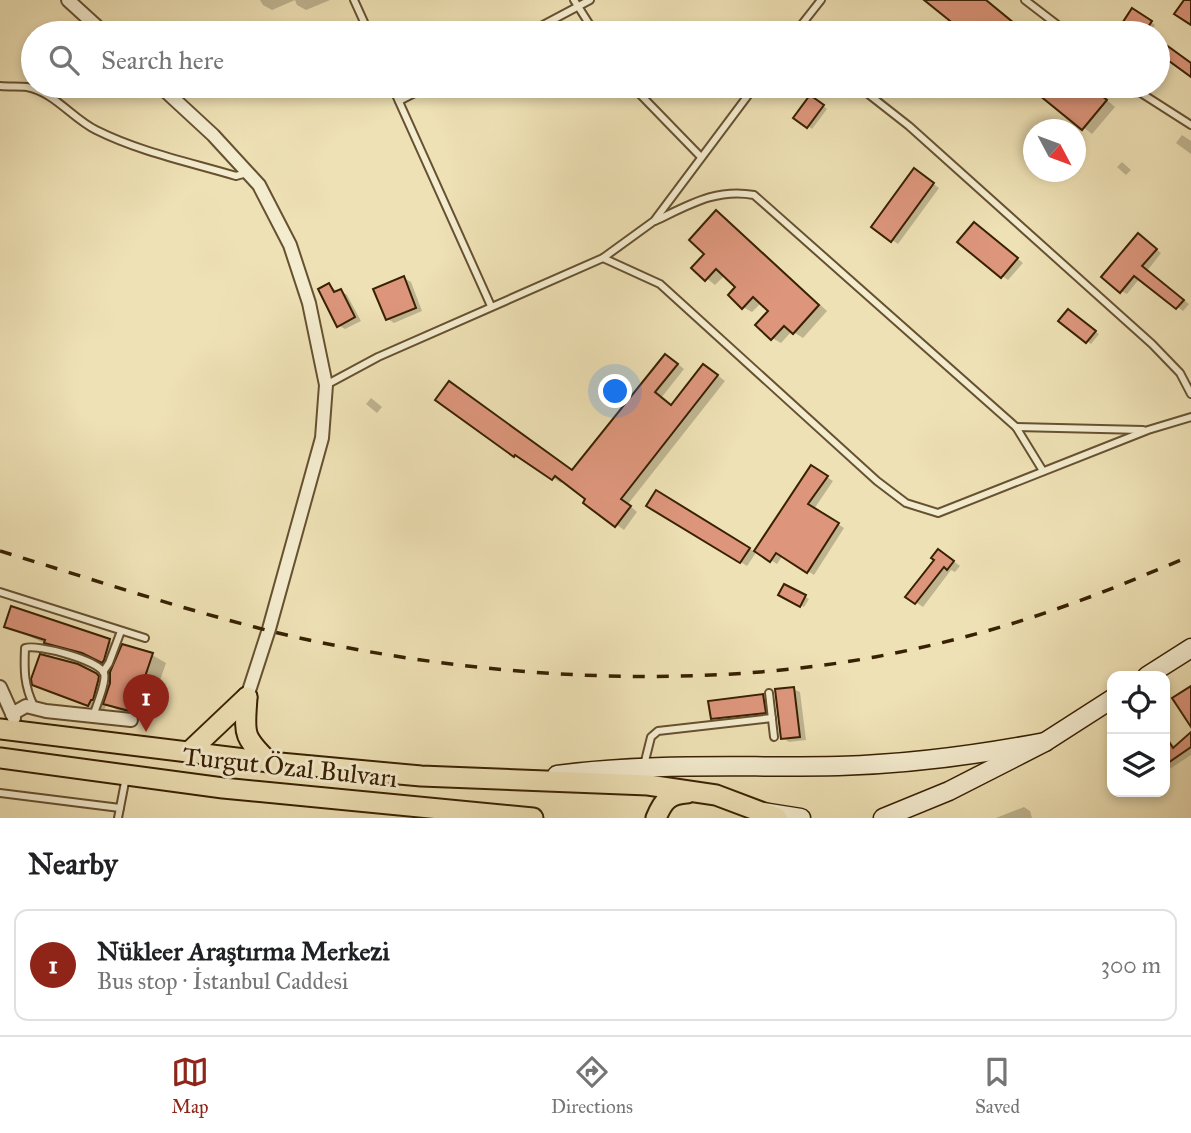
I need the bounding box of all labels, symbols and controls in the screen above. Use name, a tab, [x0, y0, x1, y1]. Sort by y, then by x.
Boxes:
search box	[21, 21, 1170, 98]
icon: search	[45, 41, 83, 79]
text: Search here	[101, 44, 224, 76]
north arrow	[1023, 119, 1086, 182]
your location	[598, 374, 632, 408]
map controls	[1107, 671, 1170, 797]
button: locate	[1107, 671, 1170, 734]
pin: 1	[123, 674, 169, 732]
button: layers	[1107, 734, 1170, 797]
street label: Turgut Özal Bulvarı	[181, 740, 399, 794]
text: Nearby	[28, 846, 118, 882]
text: Nükleer Araştırma Merkezi	[97, 935, 390, 967]
text: 1	[48, 951, 58, 979]
text: 300 m	[1101, 951, 1161, 979]
text: Bus stop · İstanbul Caddesi	[97, 967, 348, 995]
tab: Map	[171, 1053, 209, 1118]
tab: Directions	[551, 1053, 633, 1118]
tab: Saved	[975, 1053, 1020, 1118]

